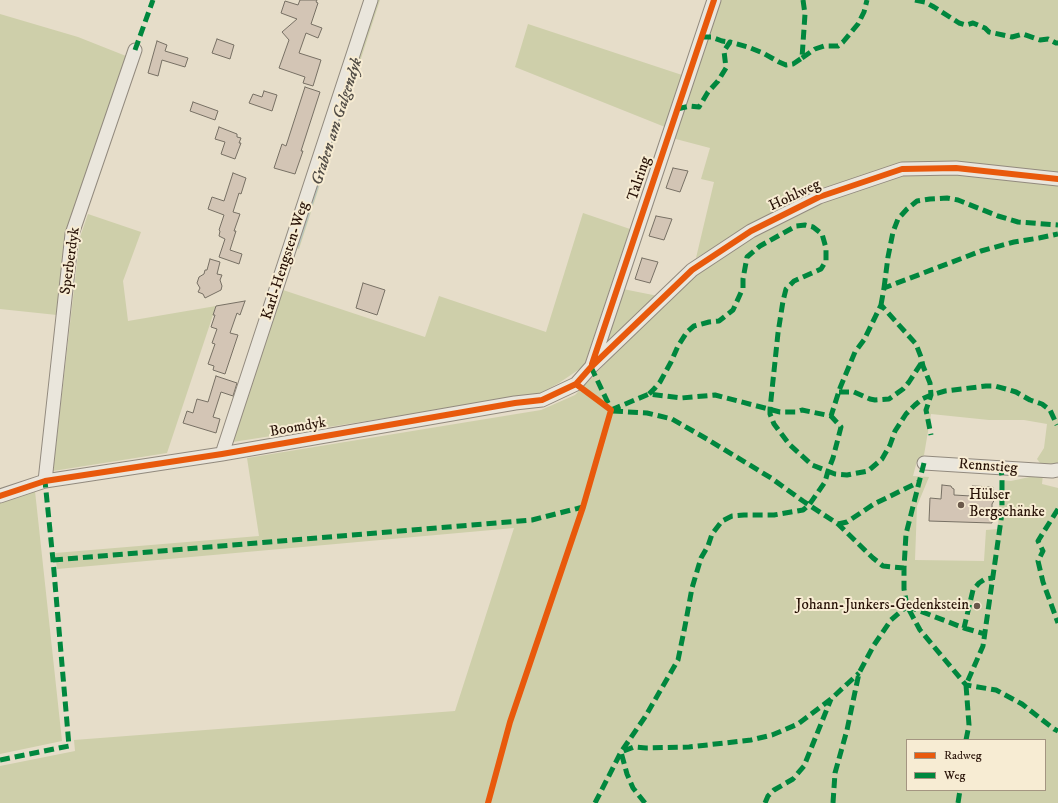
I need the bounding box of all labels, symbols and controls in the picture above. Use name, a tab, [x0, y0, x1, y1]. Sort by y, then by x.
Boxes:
water label: Graben am Galgendyk	[308, 56, 368, 188]
street label: Talring	[624, 155, 656, 203]
street label: Hohlweg	[766, 176, 824, 216]
street label: Karl-Hengsten-Weg	[258, 200, 314, 322]
street label: Sperberdyk	[57, 226, 85, 296]
street label: Boomdyk	[268, 414, 328, 442]
street label: Rennstieg	[958, 456, 1018, 478]
place label: Hülser Bergschänke	[969, 487, 1045, 522]
marker: Hülser Bergschänke	[956, 500, 966, 510]
place label: Johann-Junkers-Gedenkstein	[796, 597, 969, 615]
marker: Johann-Junkers-Gedenkstein	[972, 601, 982, 611]
legend	[906, 739, 1046, 791]
text: Radweg	[944, 748, 982, 763]
text: Weg	[944, 768, 965, 783]

